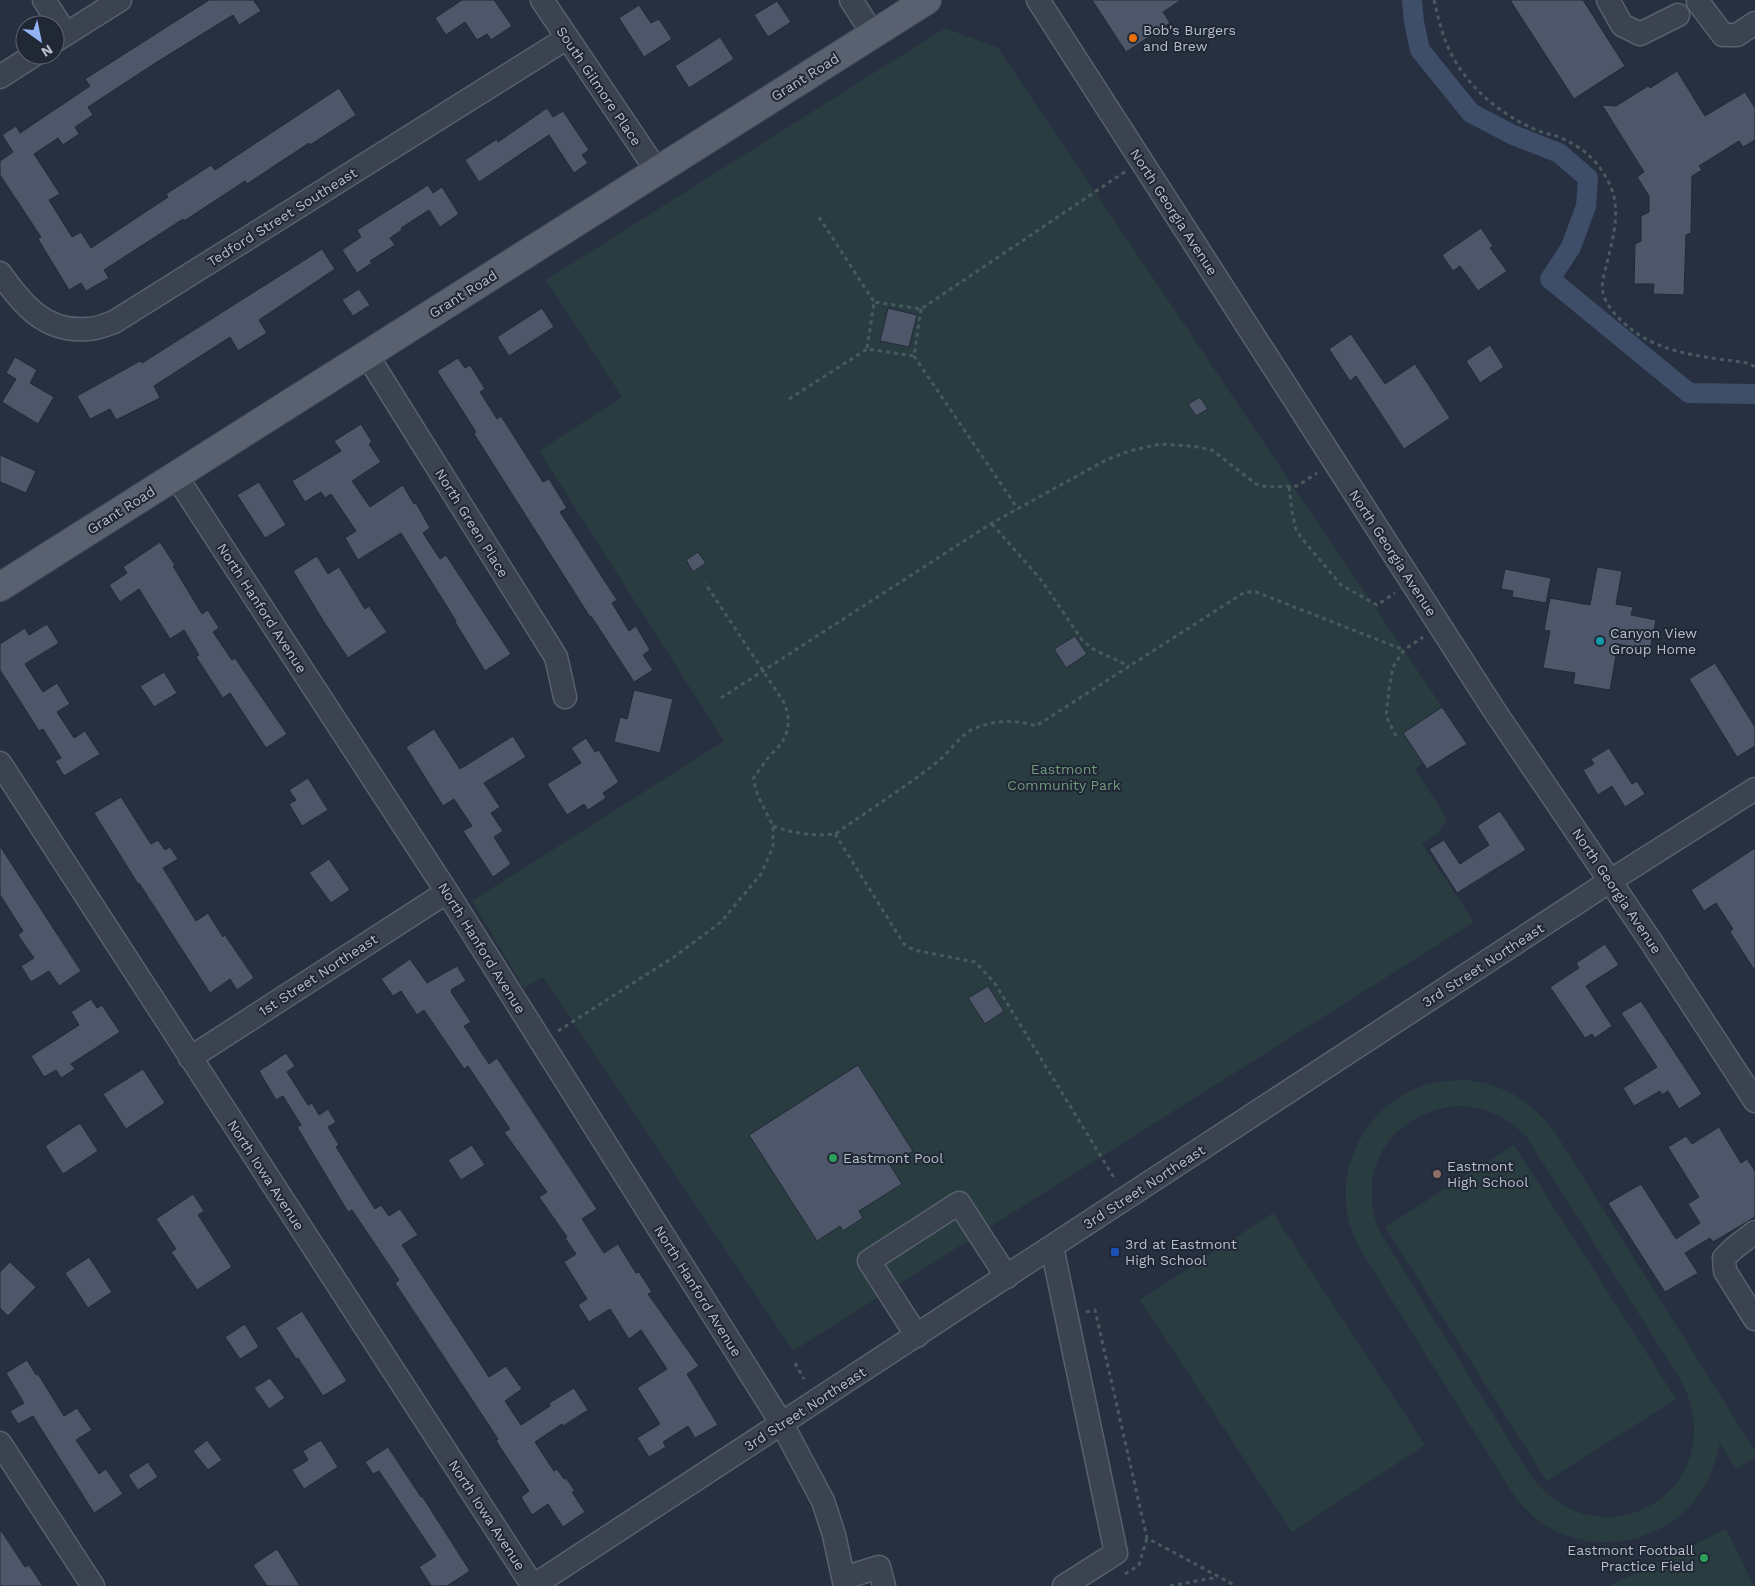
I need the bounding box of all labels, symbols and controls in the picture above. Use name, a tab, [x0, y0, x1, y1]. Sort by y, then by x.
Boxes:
north arrow	[15, 15, 65, 65]
place label: Bob's Burgers and Brew	[1143, 22, 1236, 54]
street label: South Gilmore Place	[553, 23, 645, 149]
marker: Bob's Burgers and Brew	[1127, 32, 1139, 44]
text: N	[38, 41, 56, 60]
street label: Grant Road	[768, 50, 842, 104]
street label: North Georgia Avenue	[1127, 146, 1221, 278]
street label: Tedford Street Southeast	[204, 164, 360, 270]
street label: Grant Road	[426, 267, 500, 321]
street label: North Green Place	[432, 466, 512, 580]
street label: Grant Road	[84, 483, 158, 537]
street label: North Georgia Avenue	[1346, 487, 1440, 619]
street label: North Hanford Avenue	[214, 540, 310, 676]
place label: Canyon View Group Home	[1610, 625, 1697, 657]
marker: Canyon View Group Home	[1594, 635, 1606, 647]
park label: Eastmont Community Park	[1007, 761, 1121, 793]
street label: North Georgia Avenue	[1569, 825, 1665, 957]
street label: North Hanford Avenue	[435, 879, 529, 1017]
street label: 3rd Street Northeast	[1419, 920, 1547, 1010]
street label: 1st Street Northeast	[256, 931, 380, 1019]
street label: North Iowa Avenue	[224, 1117, 308, 1233]
street label: 3rd Street Northeast	[1080, 1142, 1208, 1232]
place label: Eastmont Pool	[843, 1150, 944, 1166]
marker: Eastmont Pool	[827, 1152, 839, 1164]
place label: Eastmont High School	[1447, 1158, 1529, 1190]
marker: Eastmont High School	[1431, 1168, 1443, 1180]
street label: North Hanford Avenue	[651, 1222, 745, 1360]
place label: 3rd at Eastmont High School	[1125, 1236, 1237, 1268]
marker: 3rd at Eastmont High School	[1109, 1246, 1121, 1258]
street label: 3rd Street Northeast	[741, 1364, 869, 1454]
street label: North Iowa Avenue	[445, 1457, 529, 1573]
place label: Eastmont Football Practice Field	[1567, 1542, 1695, 1574]
marker: Eastmont Football Practice Field	[1698, 1552, 1710, 1564]

